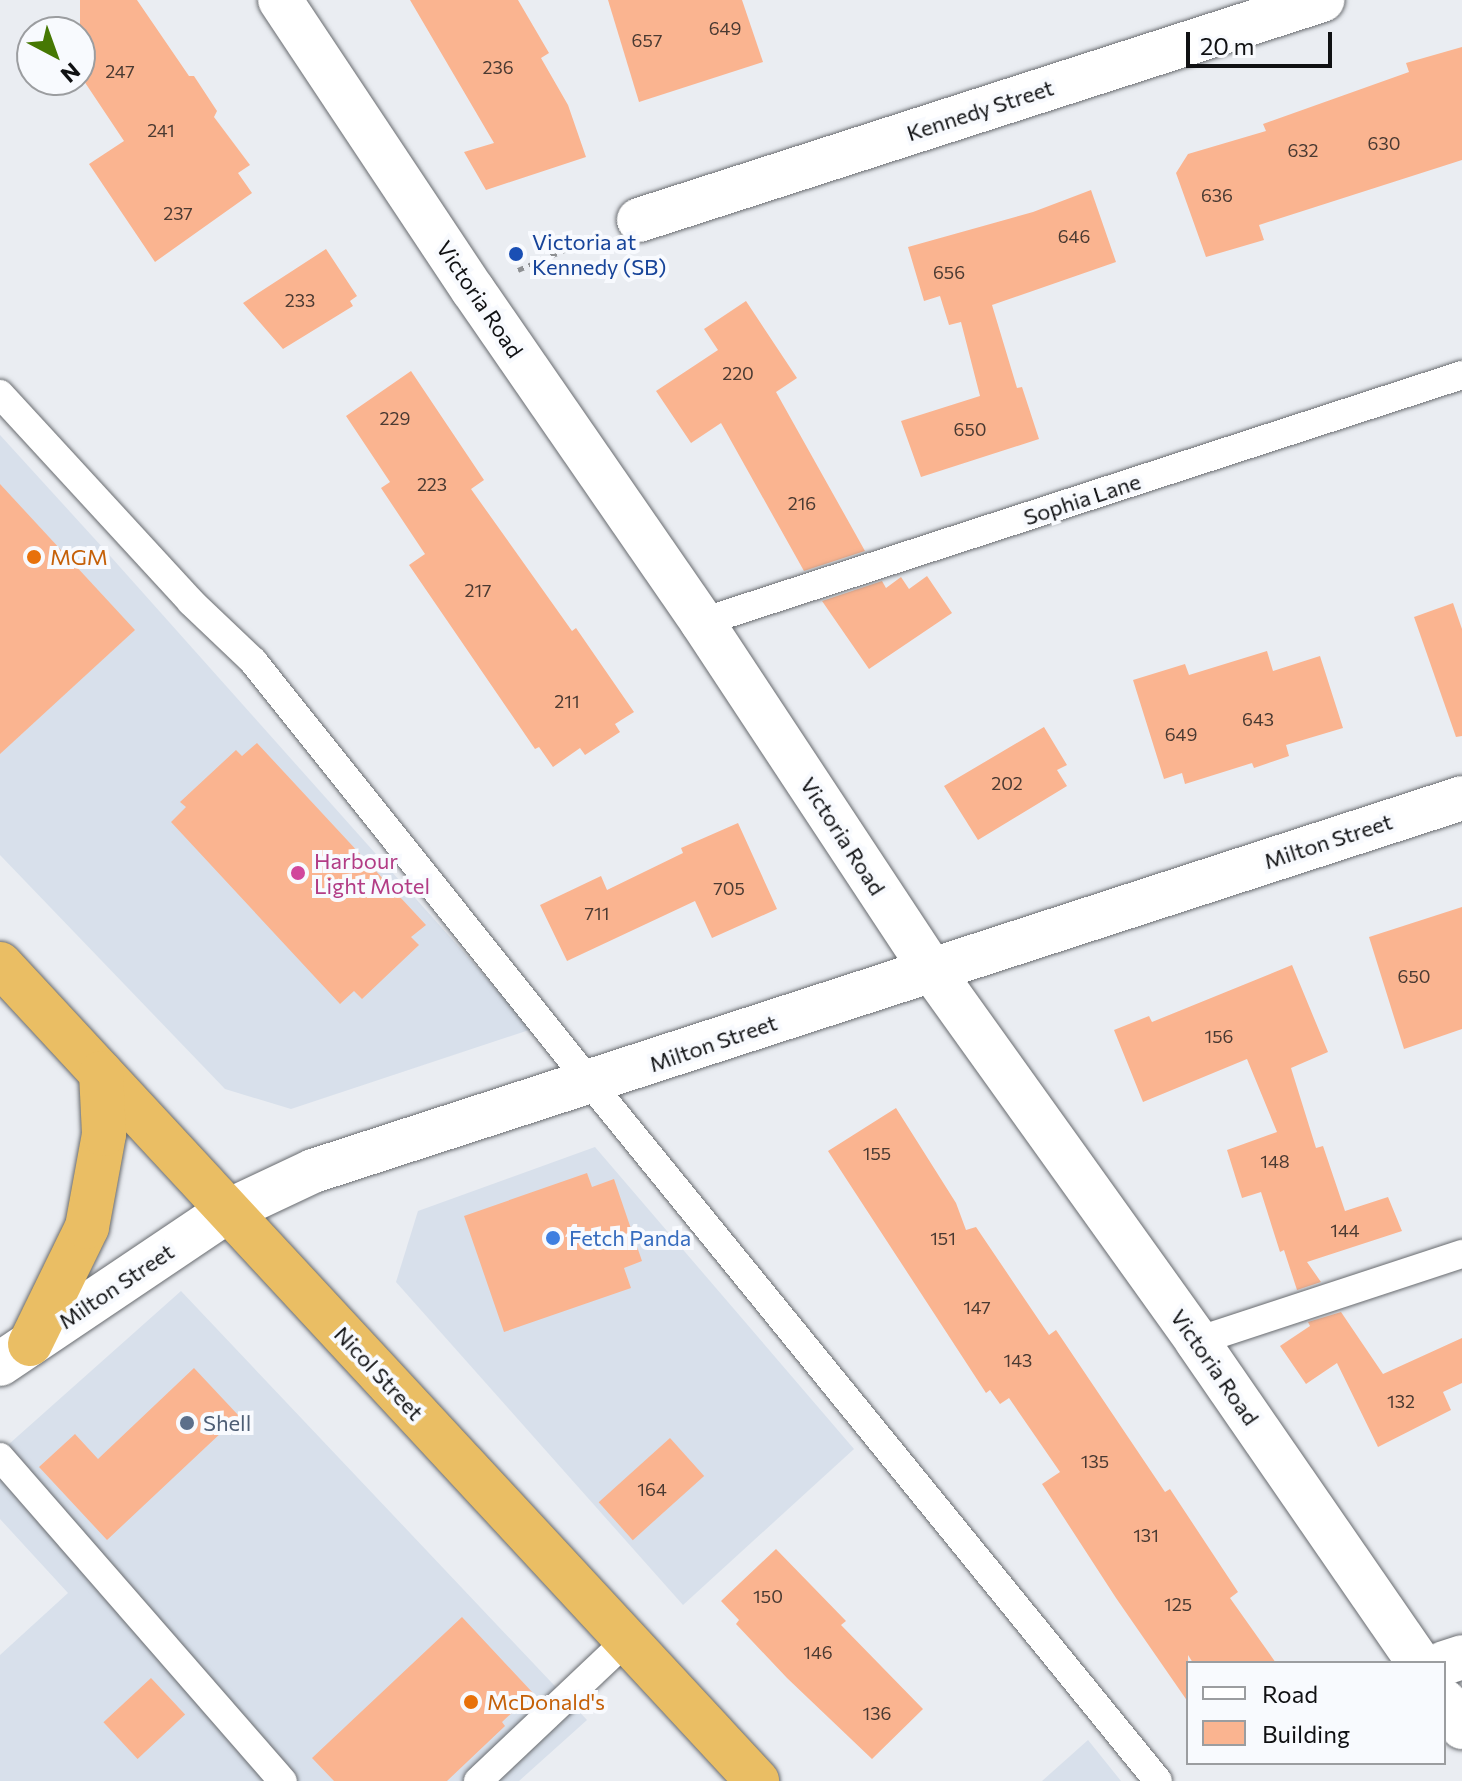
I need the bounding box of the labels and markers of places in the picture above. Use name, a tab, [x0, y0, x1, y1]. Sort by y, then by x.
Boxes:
place label: Victoria at Kennedy (SB)	[532, 228, 666, 280]
marker: Victoria at Kennedy (SB)	[507, 245, 525, 263]
place label: MGM	[50, 544, 108, 570]
marker: MGM	[25, 548, 43, 566]
place label: Harbour Light Motel	[314, 847, 430, 898]
marker: Harbour Light Motel	[289, 864, 307, 882]
place label: Fetch Panda	[569, 1225, 691, 1251]
marker: Fetch Panda	[544, 1229, 562, 1247]
place label: Shell	[203, 1410, 251, 1436]
marker: Shell	[178, 1414, 196, 1432]
place label: McDonald's	[487, 1689, 605, 1715]
marker: McDonald's	[462, 1693, 480, 1711]

